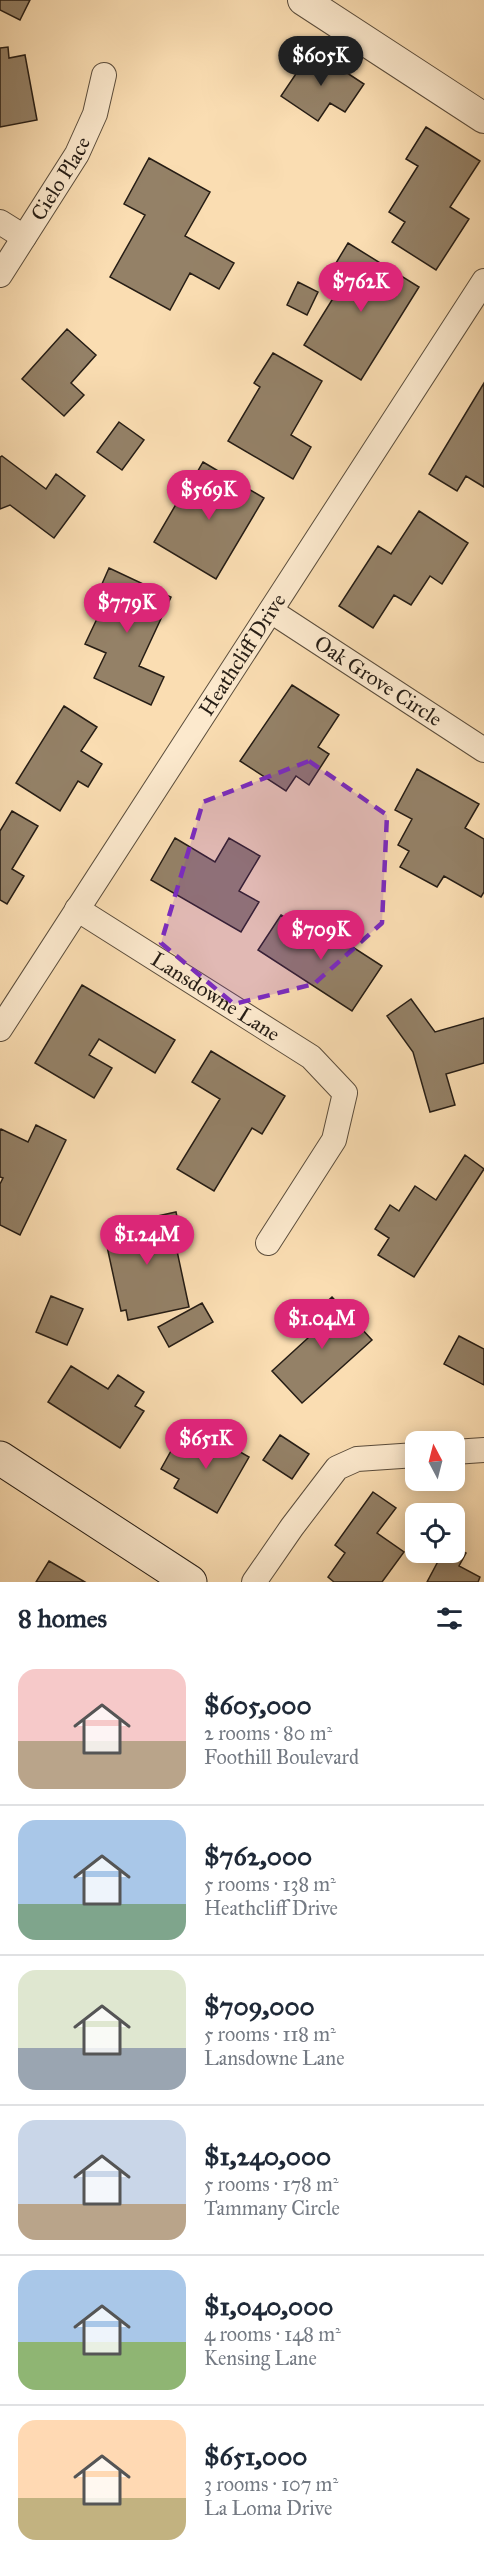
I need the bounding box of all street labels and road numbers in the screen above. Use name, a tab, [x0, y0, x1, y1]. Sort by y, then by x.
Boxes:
street label: Cielo Place	[25, 132, 96, 225]
street label: Heathcliff Drive	[193, 588, 292, 721]
street label: Oak Grove Circle	[309, 630, 447, 732]
street label: Lansdowne Lane	[146, 946, 285, 1047]

